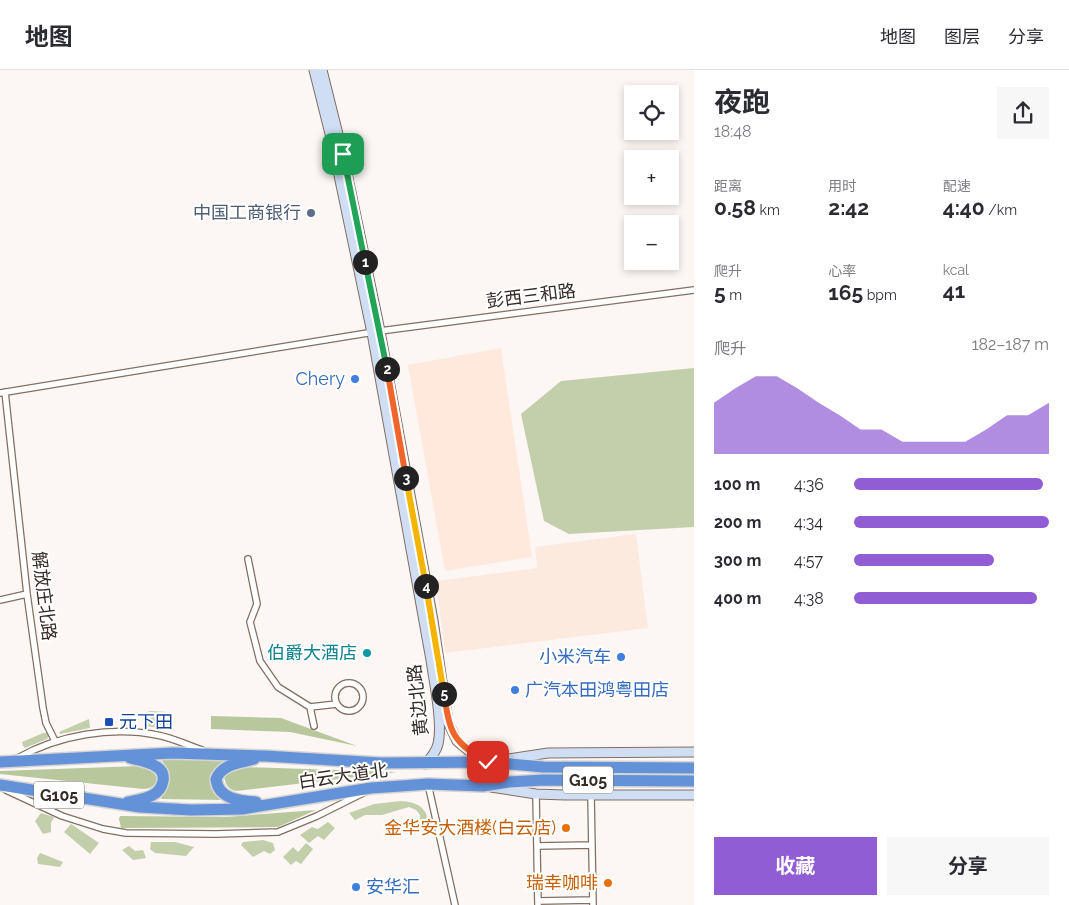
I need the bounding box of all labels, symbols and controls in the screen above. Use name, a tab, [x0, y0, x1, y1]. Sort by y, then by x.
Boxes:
text: 地图	[25, 22, 73, 51]
text: 地图	[880, 26, 916, 47]
text: 图层	[944, 26, 980, 47]
text: 分享	[1008, 26, 1044, 47]
map controls	[624, 85, 679, 270]
button: locate	[624, 85, 679, 140]
text: 夜跑	[714, 86, 770, 119]
button: share	[997, 87, 1049, 139]
text: 18:48	[714, 122, 752, 141]
pin	[322, 133, 364, 175]
icon: arrive	[329, 140, 357, 168]
button: +	[624, 150, 679, 205]
text: 距离	[714, 178, 742, 194]
text: 用时	[828, 178, 856, 194]
text: 配速	[943, 178, 971, 194]
text: 0.58	[714, 195, 756, 220]
text: 2:42	[828, 195, 869, 220]
text: 4:40	[943, 195, 985, 220]
place label: 中国工商银行	[193, 202, 301, 223]
text: km	[756, 202, 780, 218]
text: /km	[985, 202, 1017, 218]
marker: 中国工商银行	[305, 207, 317, 219]
button: −	[624, 215, 679, 270]
pin: 1	[352, 250, 378, 274]
text: 1	[362, 254, 369, 270]
text: kcal	[943, 262, 969, 278]
text: 爬升	[714, 263, 742, 279]
text: 心率	[828, 263, 856, 279]
text: 41	[943, 278, 965, 303]
street label: 彭西三和路	[485, 280, 577, 311]
text: 5	[714, 280, 726, 305]
text: 165	[828, 280, 863, 305]
text: m	[726, 287, 742, 303]
text: bpm	[863, 287, 897, 303]
text: 182–187 m	[972, 335, 1049, 354]
text: 爬升	[714, 339, 746, 358]
pin: 2	[374, 356, 400, 382]
text: 2	[384, 361, 391, 377]
place label: Chery	[296, 368, 345, 389]
marker: Chery	[349, 373, 361, 385]
pin: 3	[394, 466, 418, 490]
text: 3	[403, 470, 410, 486]
text: 100 m	[714, 475, 760, 494]
text: 4:36	[794, 475, 824, 494]
text: 200 m	[714, 513, 761, 532]
text: 4:34	[794, 513, 823, 532]
street label: 解放庄北路	[29, 550, 60, 642]
text: 300 m	[714, 551, 761, 570]
text: 4:57	[794, 551, 823, 570]
pin: 4	[414, 574, 438, 598]
text: 4	[423, 578, 431, 594]
text: 400 m	[714, 589, 762, 608]
text: 4:38	[794, 589, 824, 608]
place label: 伯爵大酒店	[267, 642, 357, 663]
place label: 小米汽车	[539, 646, 611, 667]
marker: 伯爵大酒店	[361, 647, 373, 659]
marker: 小米汽车	[615, 651, 627, 663]
street label: 黄边北路	[403, 663, 432, 737]
place label: 广汽本田鸿粤田店	[525, 679, 669, 700]
pin: 5	[432, 682, 456, 706]
marker: 广汽本田鸿粤田店	[509, 684, 521, 696]
text: 5	[441, 686, 448, 702]
place label: 元下田	[119, 711, 173, 732]
marker: 元下田	[103, 716, 115, 728]
pin	[467, 741, 509, 783]
icon: check	[474, 748, 502, 776]
street label: 白云大道北	[297, 759, 389, 792]
road number: G105	[563, 766, 613, 794]
road number: G105	[34, 782, 84, 808]
place label: 金华安大酒楼(白云店)	[384, 817, 556, 838]
marker: 金华安大酒楼(白云店)	[560, 822, 572, 834]
button: 收藏	[714, 837, 877, 895]
button: 分享	[887, 837, 1049, 895]
place label: 瑞幸咖啡	[526, 872, 598, 893]
place label: 安华汇	[366, 876, 420, 897]
marker: 瑞幸咖啡	[602, 877, 614, 889]
marker: 安华汇	[350, 881, 362, 893]

